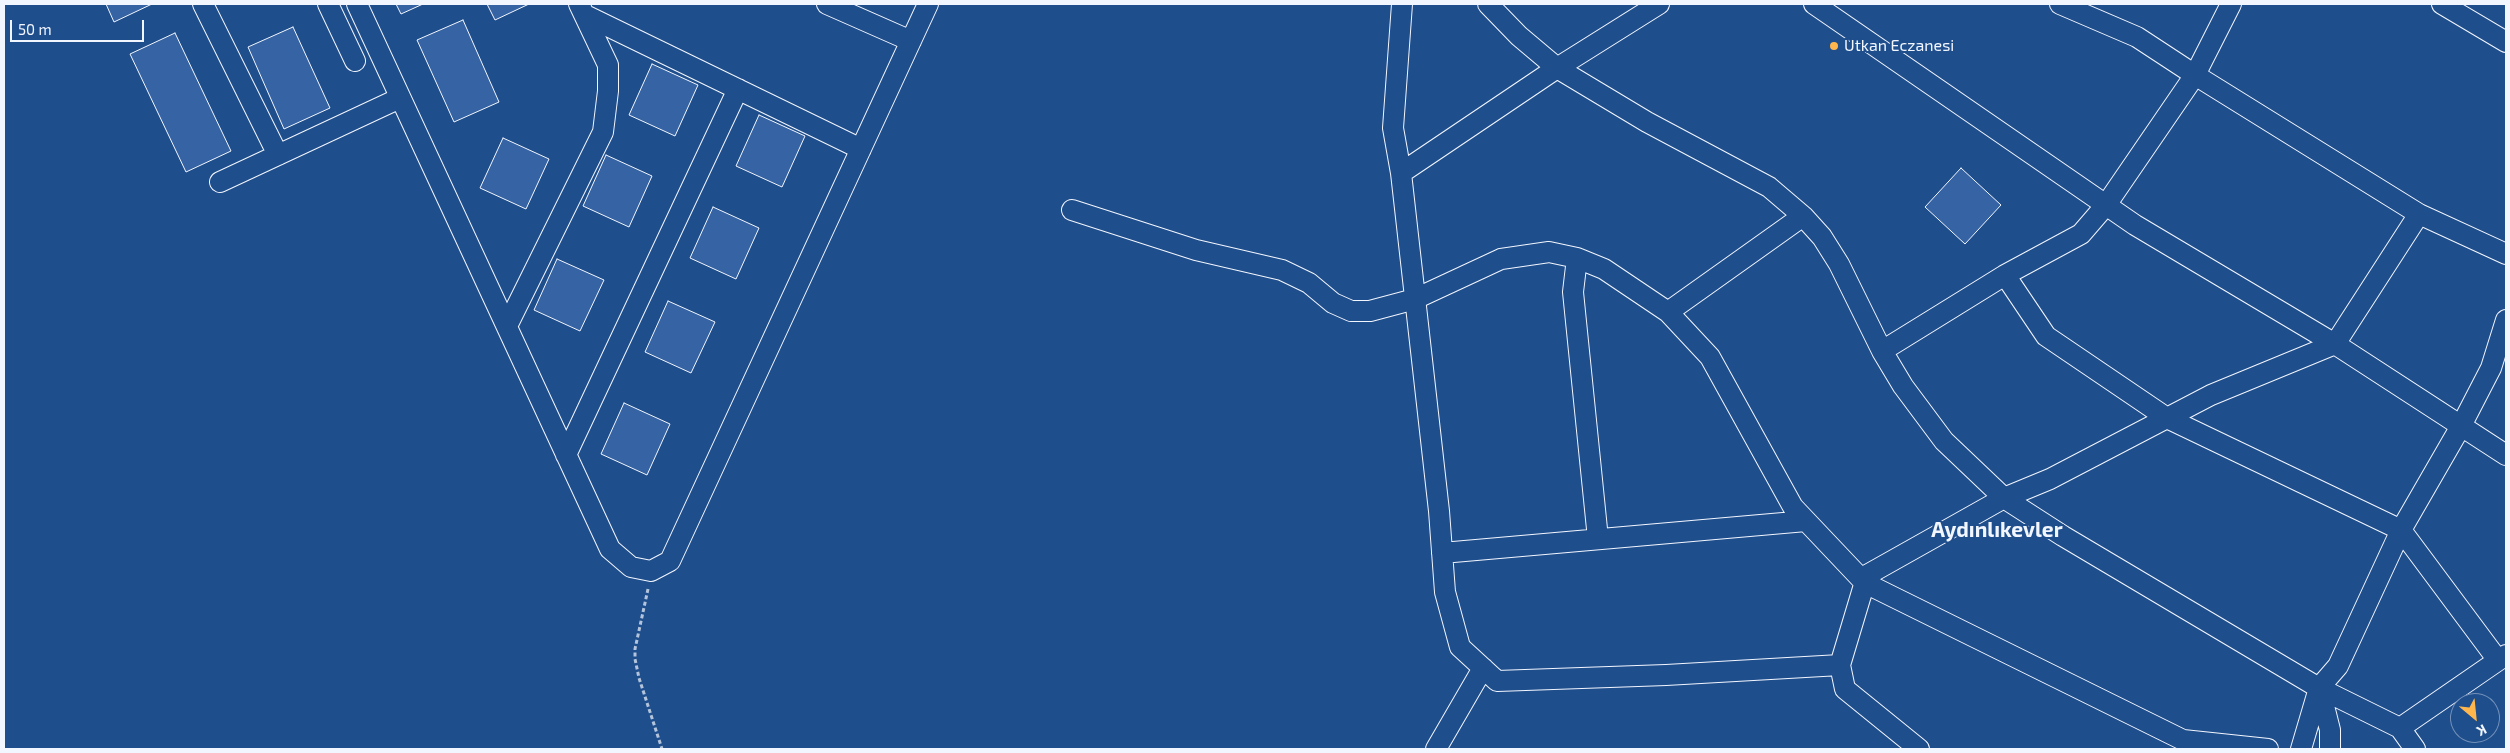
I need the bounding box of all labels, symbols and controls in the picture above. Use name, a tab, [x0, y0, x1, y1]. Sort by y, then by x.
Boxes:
scale bar	[12, 10, 146, 42]
text: 50 m	[18, 20, 52, 38]
place label: Utkan Eczanesi	[1844, 36, 1954, 56]
marker: Utkan Eczanesi	[1828, 40, 1840, 52]
district label: Aydınlıkevler	[1931, 517, 2063, 543]
north arrow	[2450, 693, 2500, 743]
text: K	[2474, 721, 2490, 740]

